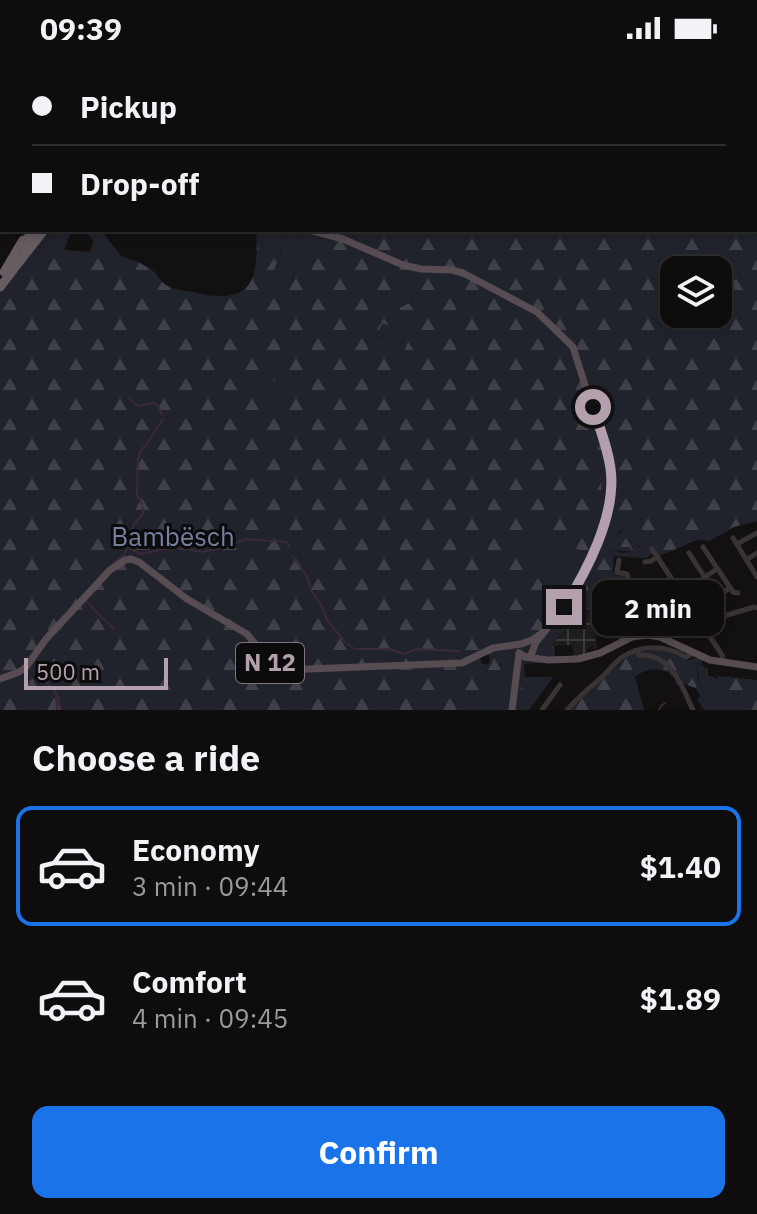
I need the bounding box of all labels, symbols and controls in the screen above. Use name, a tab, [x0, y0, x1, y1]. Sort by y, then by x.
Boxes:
text: 09:39	[40, 9, 122, 48]
text: Pickup	[80, 87, 177, 126]
text: Drop-off	[80, 164, 199, 203]
map controls	[660, 256, 732, 328]
button: layers	[660, 256, 732, 328]
route start	[575, 389, 611, 425]
park label: Bambësch	[111, 519, 235, 553]
callout: 2 min	[592, 579, 724, 635]
route end	[546, 589, 582, 625]
text: 2 min	[624, 591, 692, 625]
road number: N 12	[236, 643, 304, 683]
scale bar	[24, 654, 168, 690]
text: 500 m	[36, 657, 100, 686]
text: Choose a ride	[32, 734, 260, 781]
icon: car	[36, 830, 108, 902]
text: Economy	[132, 830, 260, 869]
text: $1.40	[640, 847, 721, 886]
text: 3 min · 09:44	[132, 869, 288, 903]
icon: car	[36, 962, 108, 1034]
text: Comfort	[132, 962, 247, 1001]
text: $1.89	[640, 979, 721, 1018]
text: 4 min · 09:45	[132, 1001, 288, 1035]
button: Confirm	[32, 1106, 725, 1198]

